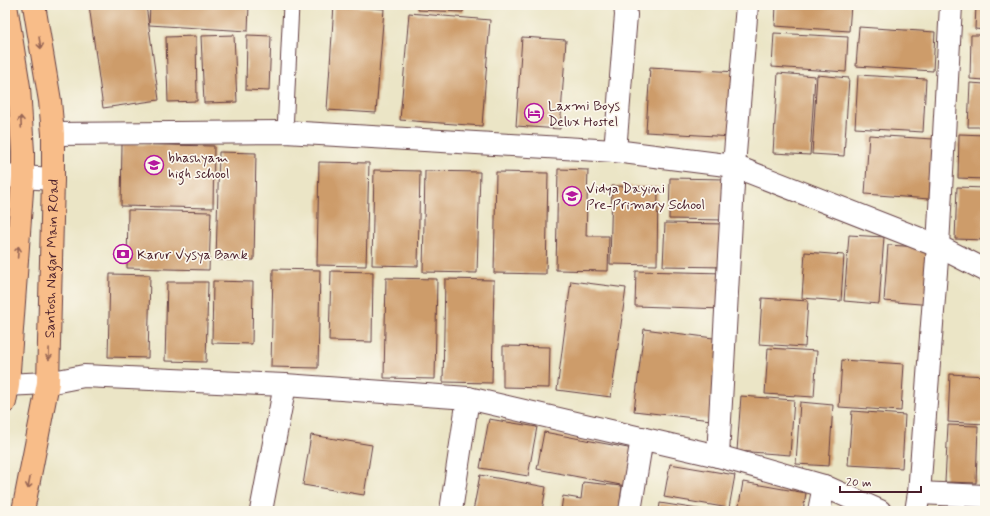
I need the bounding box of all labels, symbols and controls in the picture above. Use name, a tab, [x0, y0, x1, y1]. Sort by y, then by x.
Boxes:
one-way arrow	[36, 37, 44, 50]
place label: Laxmi Boys Delux Hostel	[548, 97, 621, 131]
hotel icon: Laxmi Boys Delux Hostel	[523, 102, 545, 124]
one-way arrow	[18, 116, 25, 129]
place label: bhashyam high school	[168, 149, 229, 185]
school or university icon: bhashyam high school	[143, 154, 165, 176]
street label: Santosh Nagar Main ROad	[41, 179, 63, 338]
place label: Vidya Dayini Pre-Primary School	[586, 180, 705, 214]
school or university icon: Vidya Dayini Pre-Primary School	[561, 185, 583, 207]
bank icon: Karur Vysya Bank	[112, 243, 134, 265]
one-way arrow	[14, 246, 21, 259]
place label: Karur Vysya Bank	[137, 246, 248, 264]
one-way arrow	[45, 347, 53, 360]
scale bar	[840, 468, 921, 494]
text: 20 m	[846, 475, 872, 491]
one-way arrow	[24, 476, 32, 489]

